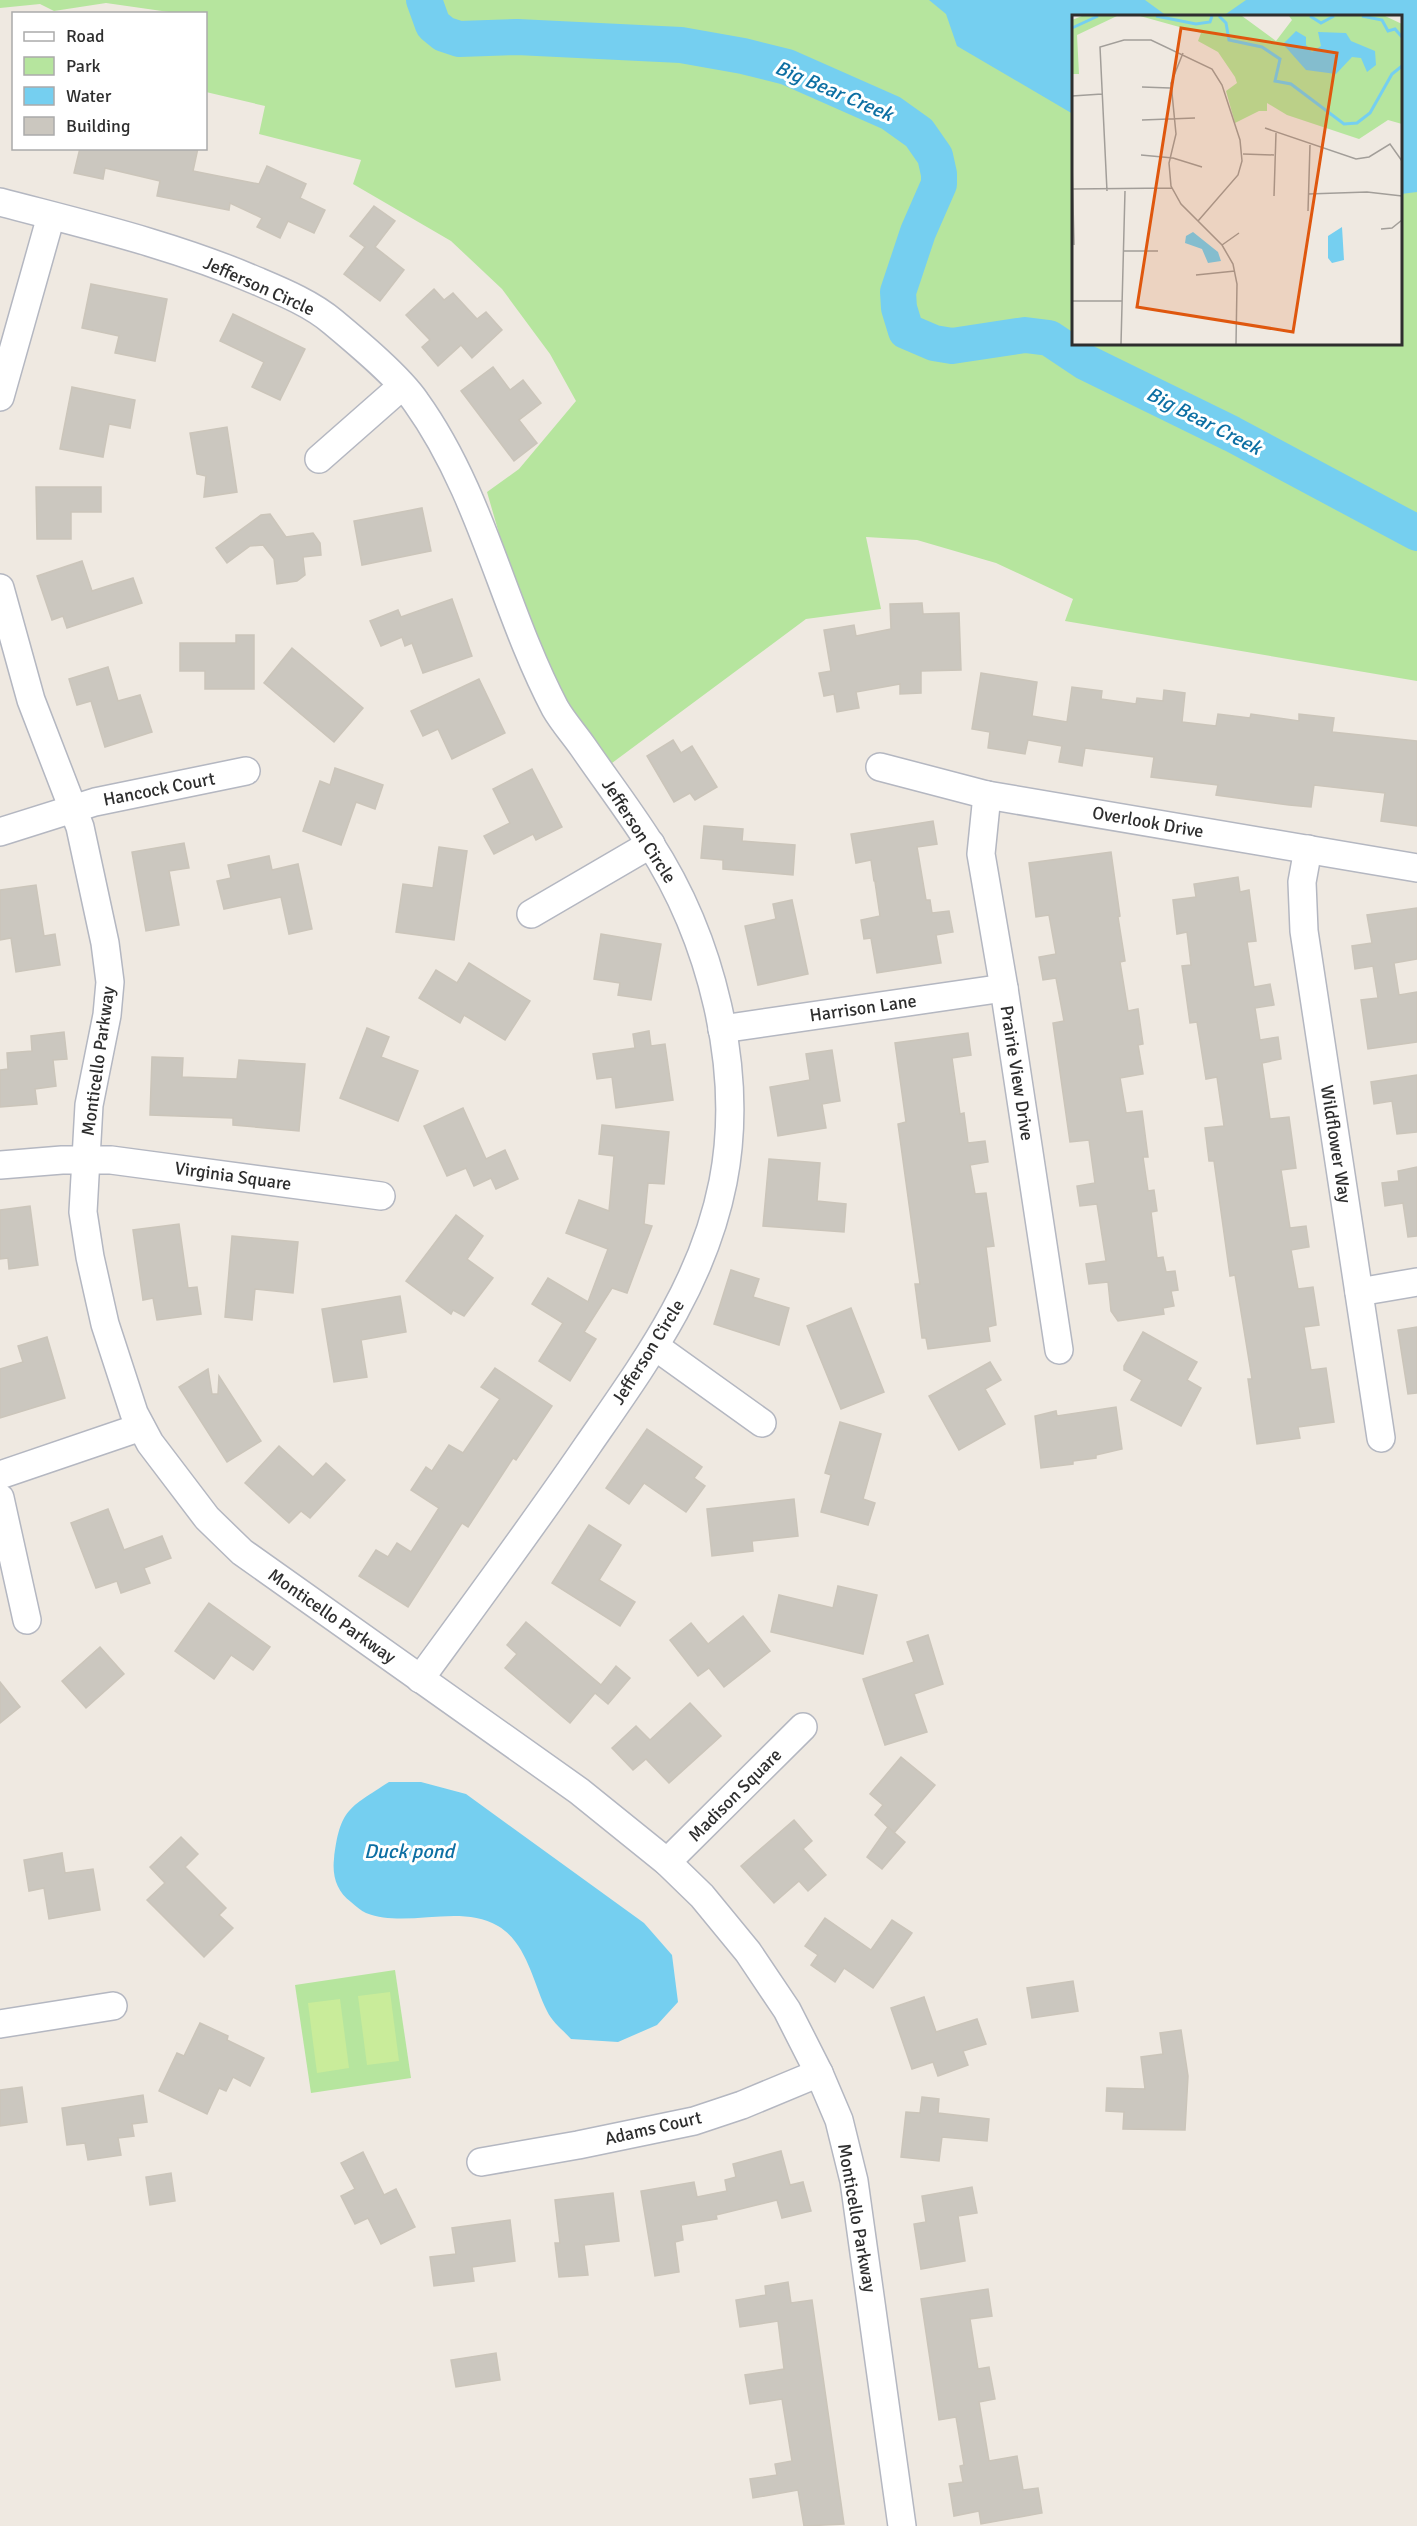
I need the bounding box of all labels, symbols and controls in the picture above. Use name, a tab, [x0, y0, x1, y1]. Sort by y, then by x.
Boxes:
legend	[12, 12, 207, 150]
inset map	[1072, 15, 1402, 345]
text: Road	[66, 25, 105, 47]
text: Park	[66, 55, 101, 77]
water label: Big Bear Creek	[771, 55, 899, 128]
text: Water	[66, 85, 112, 107]
text: Building	[66, 115, 130, 137]
street label: Jefferson Circle	[200, 252, 318, 320]
water label: Big Bear Creek	[1142, 381, 1267, 462]
street label: Hancock Court	[101, 767, 217, 811]
street label: Jefferson Circle	[597, 775, 681, 887]
street label: Overlook Drive	[1091, 801, 1205, 843]
street label: Monticello Parkway	[77, 984, 119, 1137]
street label: Harrison Lane	[808, 990, 918, 1026]
street label: Prairie View Drive	[995, 1004, 1039, 1142]
street label: Wildflower Way	[1316, 1083, 1356, 1205]
street label: Virginia Square	[173, 1157, 293, 1195]
street label: Jefferson Circle	[607, 1295, 689, 1409]
street label: Monticello Parkway	[264, 1564, 400, 1669]
street label: Madison Square	[684, 1744, 786, 1846]
water label: Duck pond	[364, 1839, 457, 1864]
street label: Adams Court	[602, 2106, 704, 2150]
street label: Monticello Parkway	[833, 2142, 881, 2295]

